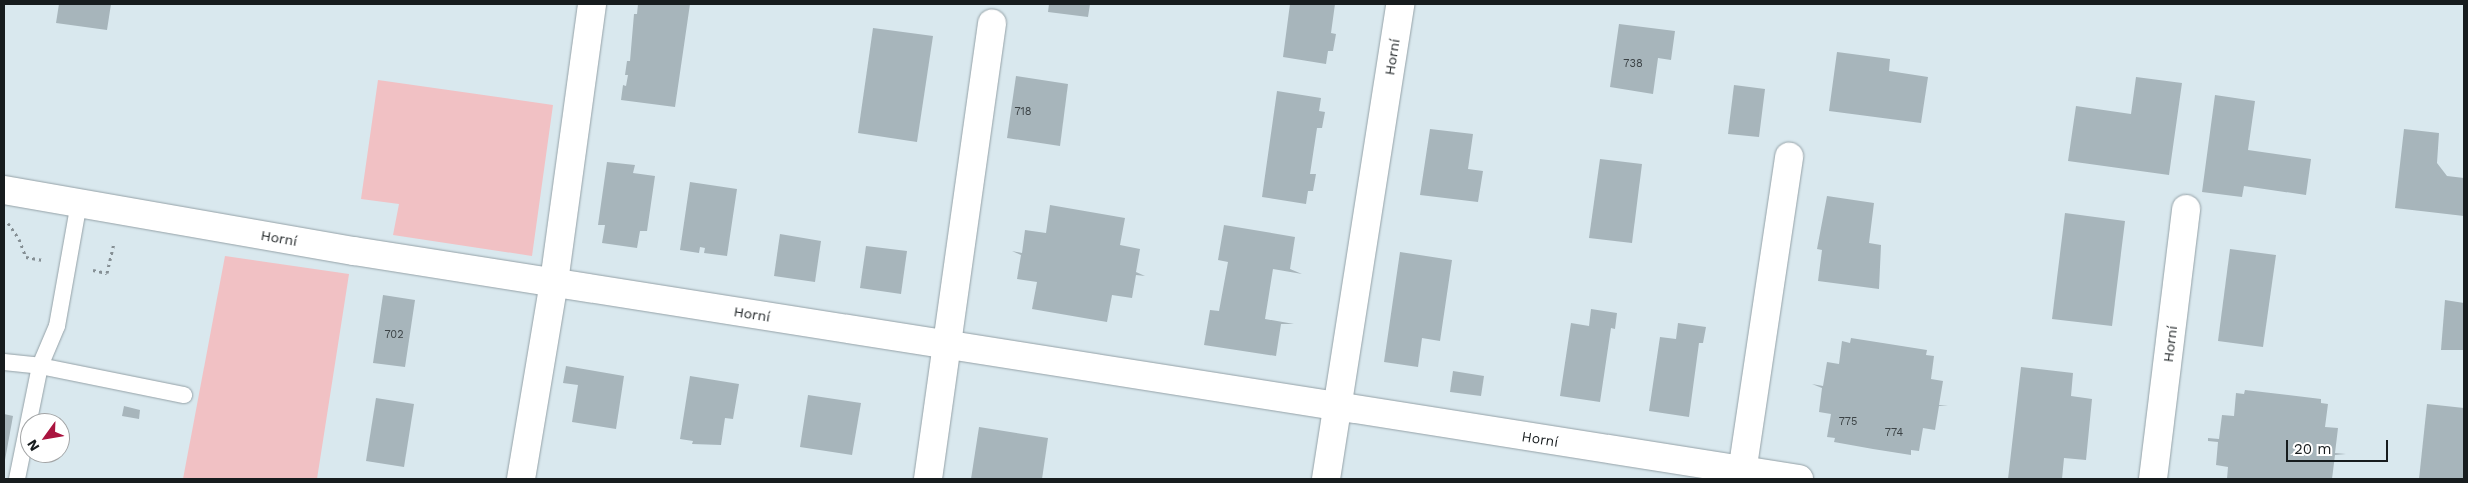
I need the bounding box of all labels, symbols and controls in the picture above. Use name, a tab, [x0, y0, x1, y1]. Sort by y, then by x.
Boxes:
street label: Horní	[1381, 38, 1403, 76]
house number: 738	[1623, 57, 1643, 71]
house number: 718	[1014, 105, 1032, 119]
street label: Horní	[259, 227, 299, 249]
street label: Horní	[733, 303, 771, 325]
street label: Horní	[2159, 325, 2181, 363]
house number: 702	[384, 328, 404, 342]
north arrow	[20, 413, 70, 463]
house number: 775	[1839, 415, 1857, 429]
house number: 774	[1885, 426, 1903, 440]
street label: Horní	[1521, 428, 1559, 450]
scale bar	[2288, 430, 2390, 462]
text: N	[24, 437, 43, 454]
text: 20 m	[2294, 440, 2332, 458]

